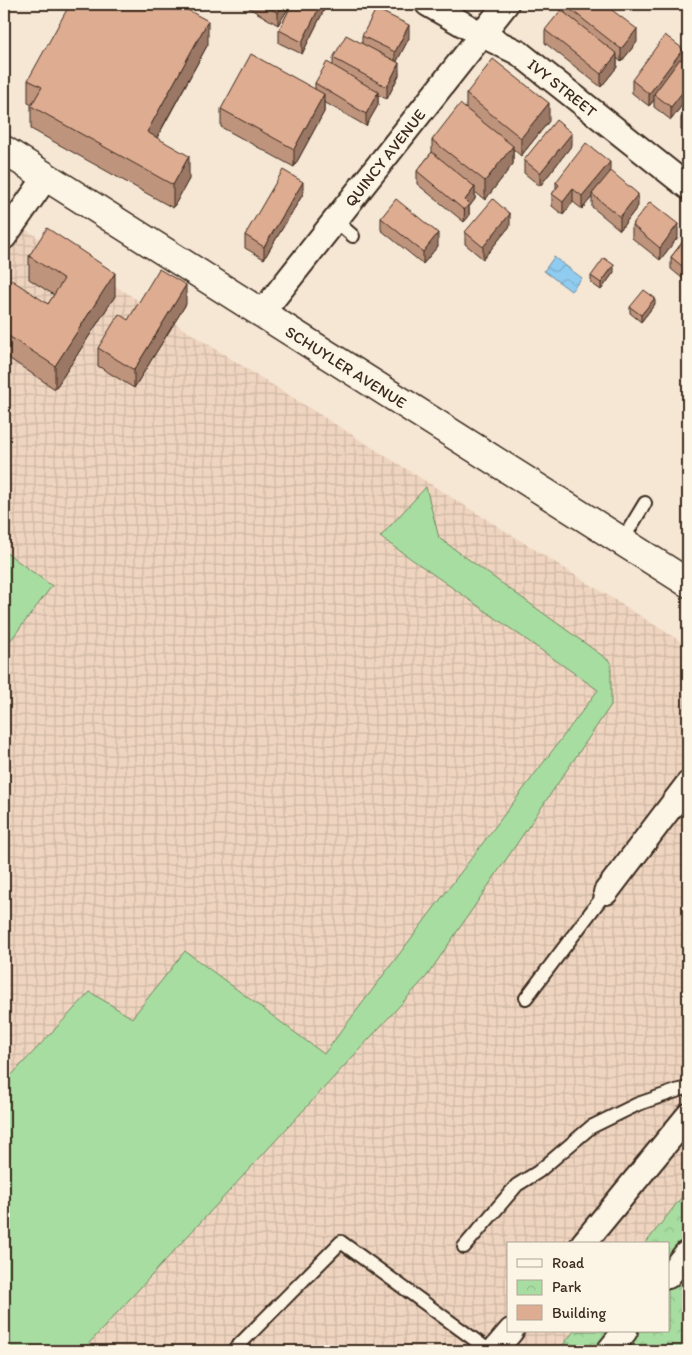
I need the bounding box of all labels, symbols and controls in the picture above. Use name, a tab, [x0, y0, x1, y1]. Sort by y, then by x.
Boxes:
street label: IVY STREET	[524, 54, 601, 121]
street label: QUINCY AVENUE	[340, 105, 429, 210]
street label: SCHUYLER AVENUE	[282, 321, 410, 412]
legend	[507, 1242, 670, 1332]
text: Road	[552, 1254, 585, 1272]
text: Park	[552, 1278, 582, 1296]
text: Building	[552, 1304, 606, 1322]

